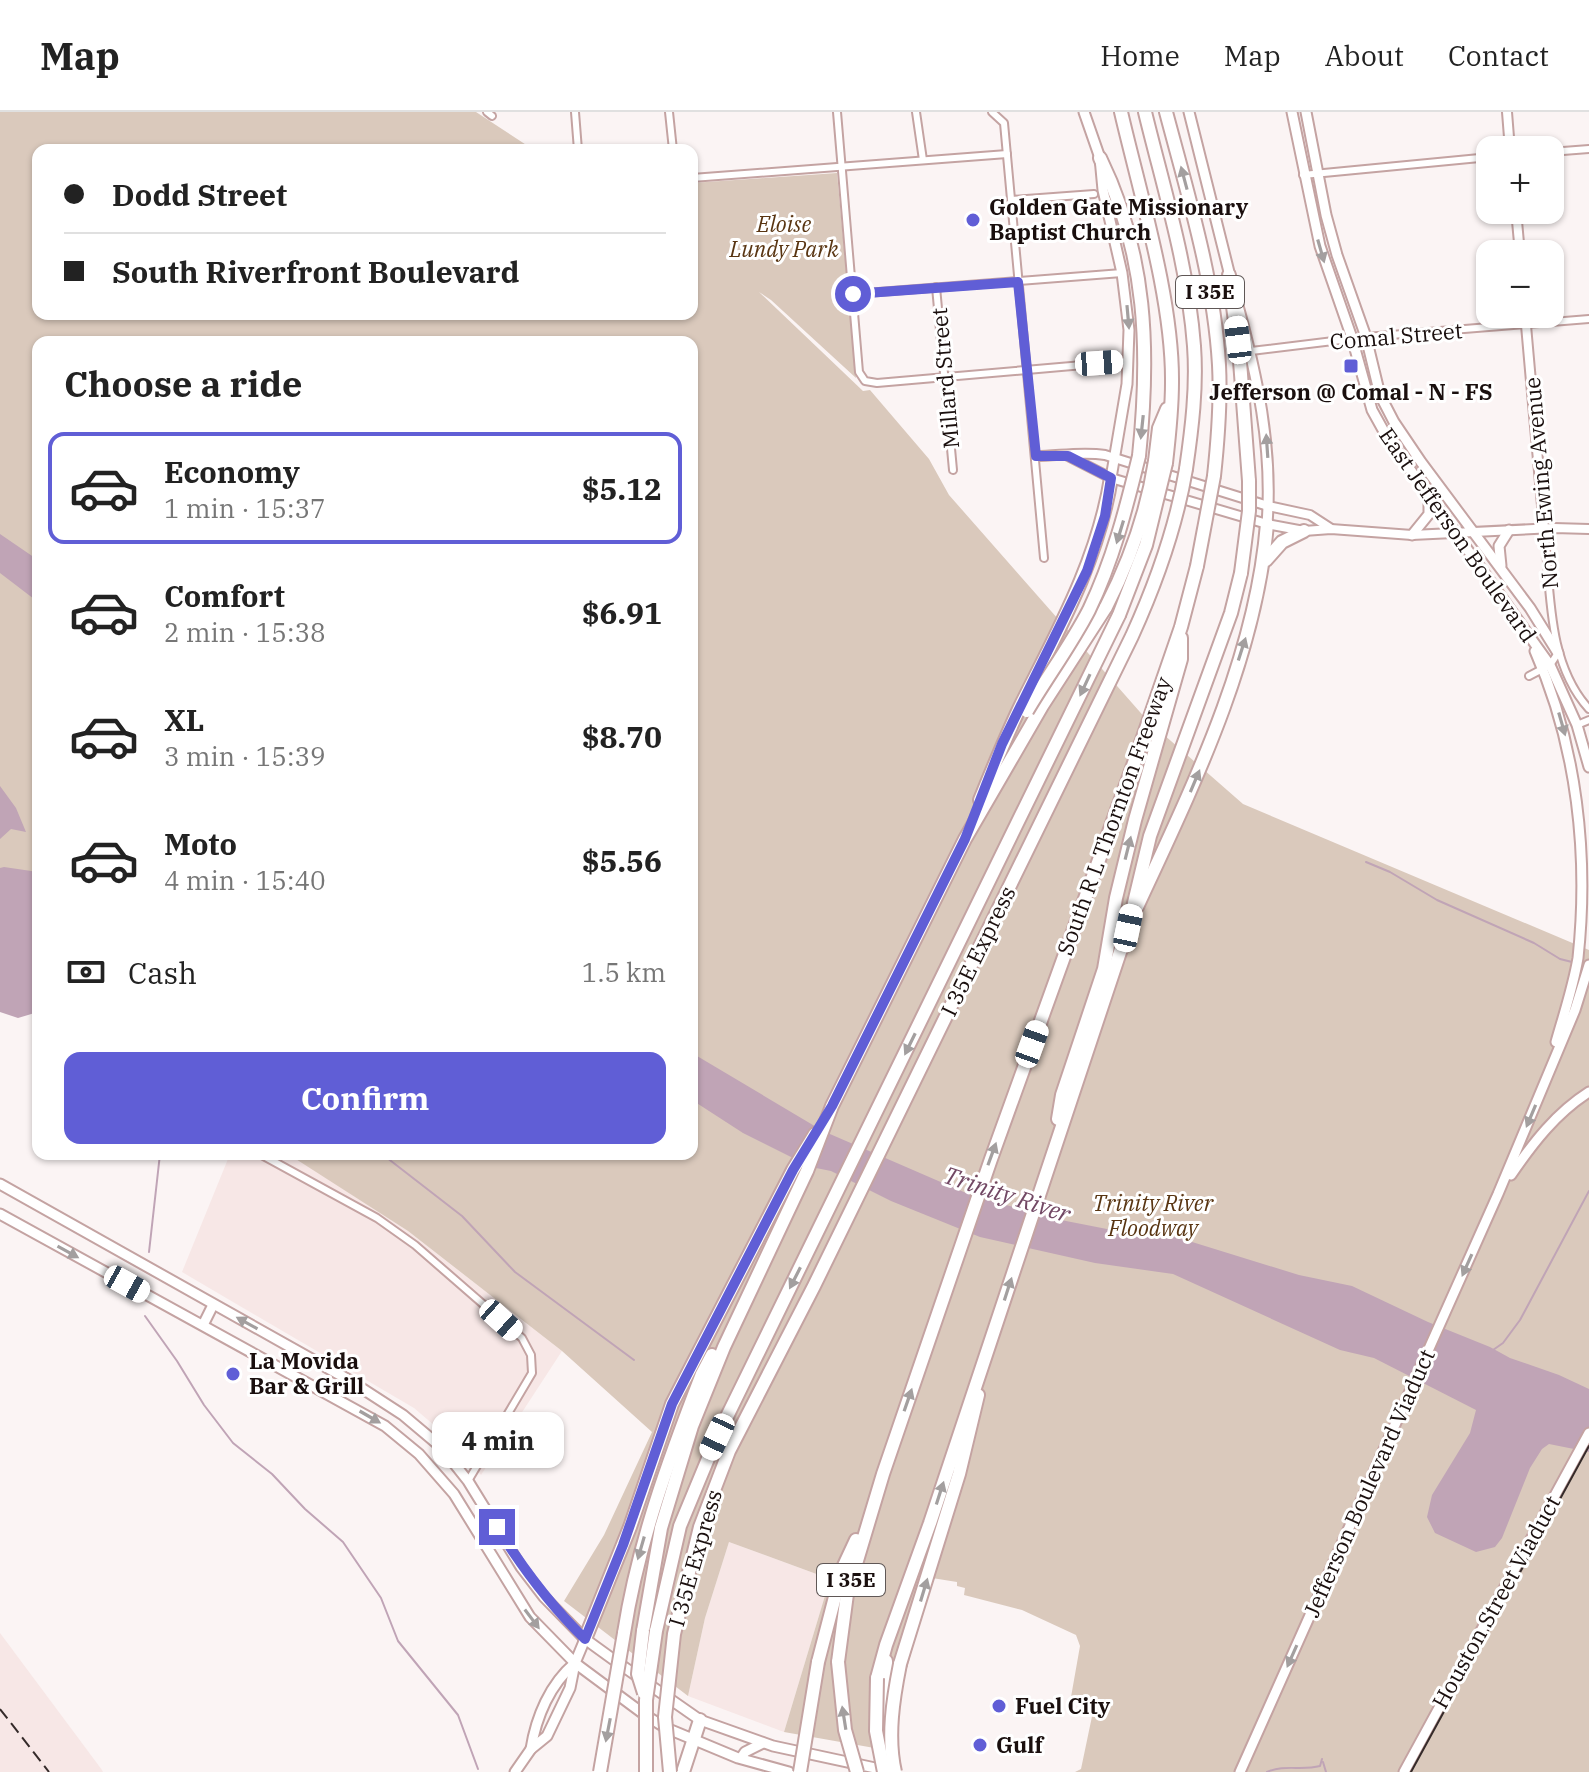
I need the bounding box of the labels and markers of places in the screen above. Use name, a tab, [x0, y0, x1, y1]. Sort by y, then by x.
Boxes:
place label: Golden Gate Missionary Baptist Church	[989, 192, 1249, 246]
marker: Golden Gate Missionary Baptist Church	[964, 211, 982, 229]
marker: Jefferson @ Comal - N - FS	[1342, 357, 1360, 375]
place label: Jefferson @ Comal - N - FS	[1209, 377, 1493, 406]
place label: La Movida Bar & Grill	[249, 1346, 364, 1400]
marker: La Movida Bar & Grill	[224, 1365, 242, 1383]
place label: Fuel City	[1015, 1691, 1111, 1720]
marker: Fuel City	[990, 1697, 1008, 1715]
place label: Gulf	[996, 1730, 1044, 1759]
marker: Gulf	[971, 1736, 989, 1754]

